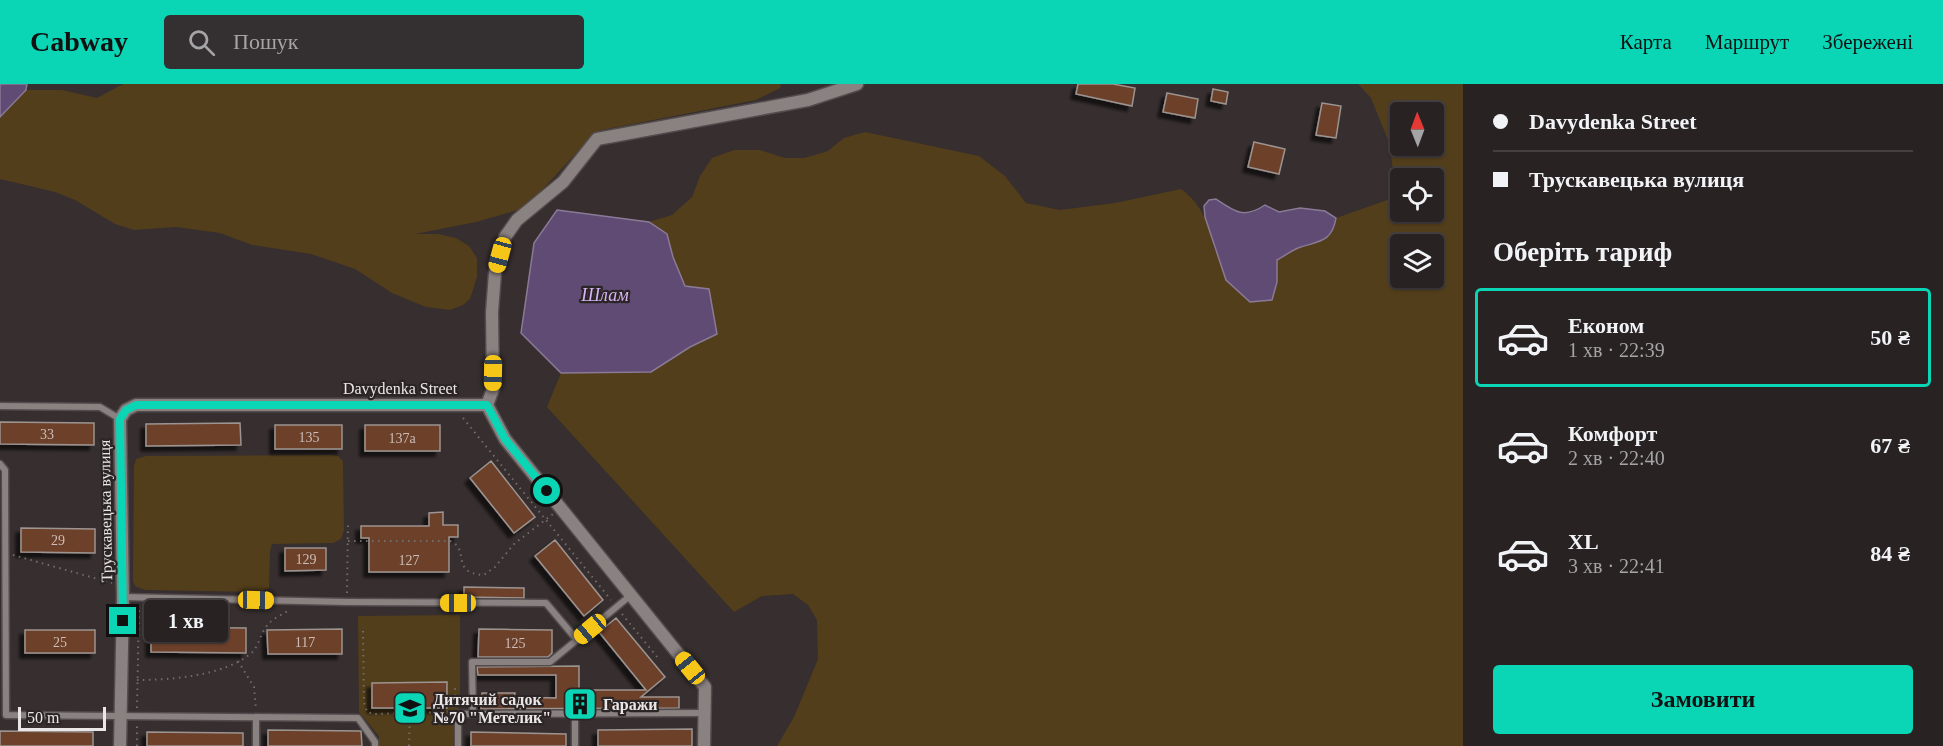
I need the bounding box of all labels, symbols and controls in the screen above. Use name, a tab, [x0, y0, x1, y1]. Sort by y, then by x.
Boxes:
search box	[164, 15, 584, 69]
text: Cabway	[30, 26, 128, 57]
icon: search	[185, 26, 218, 59]
text: Пошук	[233, 29, 299, 54]
text: Карта	[1620, 30, 1672, 54]
text: Маршрут	[1705, 30, 1789, 54]
text: Збережені	[1822, 30, 1913, 54]
north arrow	[1390, 102, 1444, 156]
map controls	[1390, 102, 1444, 288]
text: Davydenka Street	[1529, 109, 1697, 134]
text: Трускавецька вулиця	[1529, 167, 1744, 192]
button: locate	[1390, 168, 1444, 222]
button: layers	[1390, 234, 1444, 288]
car	[487, 235, 513, 275]
text: Оберіть тариф	[1493, 237, 1672, 267]
water label: Шлам	[580, 285, 629, 305]
icon: car	[1496, 311, 1550, 365]
text: Економ	[1568, 313, 1644, 338]
text: 50 ₴	[1870, 325, 1910, 350]
text: 1 хв · 22:39	[1568, 339, 1665, 361]
car	[484, 355, 502, 391]
street label: Davydenka Street	[343, 380, 458, 398]
icon: car	[1496, 419, 1550, 473]
text: Комфорт	[1568, 421, 1657, 446]
house number: 33	[40, 427, 54, 442]
house number: 135	[299, 430, 320, 445]
house number: 137а	[388, 431, 416, 446]
text: 67 ₴	[1870, 433, 1910, 458]
street label: Трускавецька вулиця	[96, 439, 116, 582]
text: 2 хв · 22:40	[1568, 447, 1665, 469]
route start	[533, 477, 560, 504]
icon: car	[1496, 527, 1550, 581]
text: XL	[1568, 529, 1599, 554]
house number: 29	[51, 533, 65, 548]
text: 84 ₴	[1870, 541, 1910, 566]
house number: 129	[296, 552, 317, 567]
house number: 127	[399, 553, 420, 568]
text: 3 хв · 22:41	[1568, 555, 1665, 577]
car	[238, 591, 274, 609]
car	[440, 594, 476, 612]
callout: 1 хв	[144, 600, 228, 642]
route end	[109, 607, 136, 634]
text: 1 хв	[168, 610, 204, 632]
car	[570, 611, 610, 647]
house number: 25	[53, 635, 67, 650]
house number: 117	[295, 635, 315, 650]
house number: 125	[505, 636, 526, 651]
car	[672, 648, 708, 688]
button: Замовити	[1493, 665, 1913, 734]
building icon: Гаражи	[562, 686, 598, 722]
school or university icon: Дитячий садок №70 "Метелик"	[392, 690, 428, 726]
place label: Дитячий садок №70 "Метелик"	[433, 691, 551, 726]
place label: Гаражи	[603, 696, 658, 714]
scale bar	[18, 704, 106, 732]
text: 50 m	[27, 709, 59, 726]

